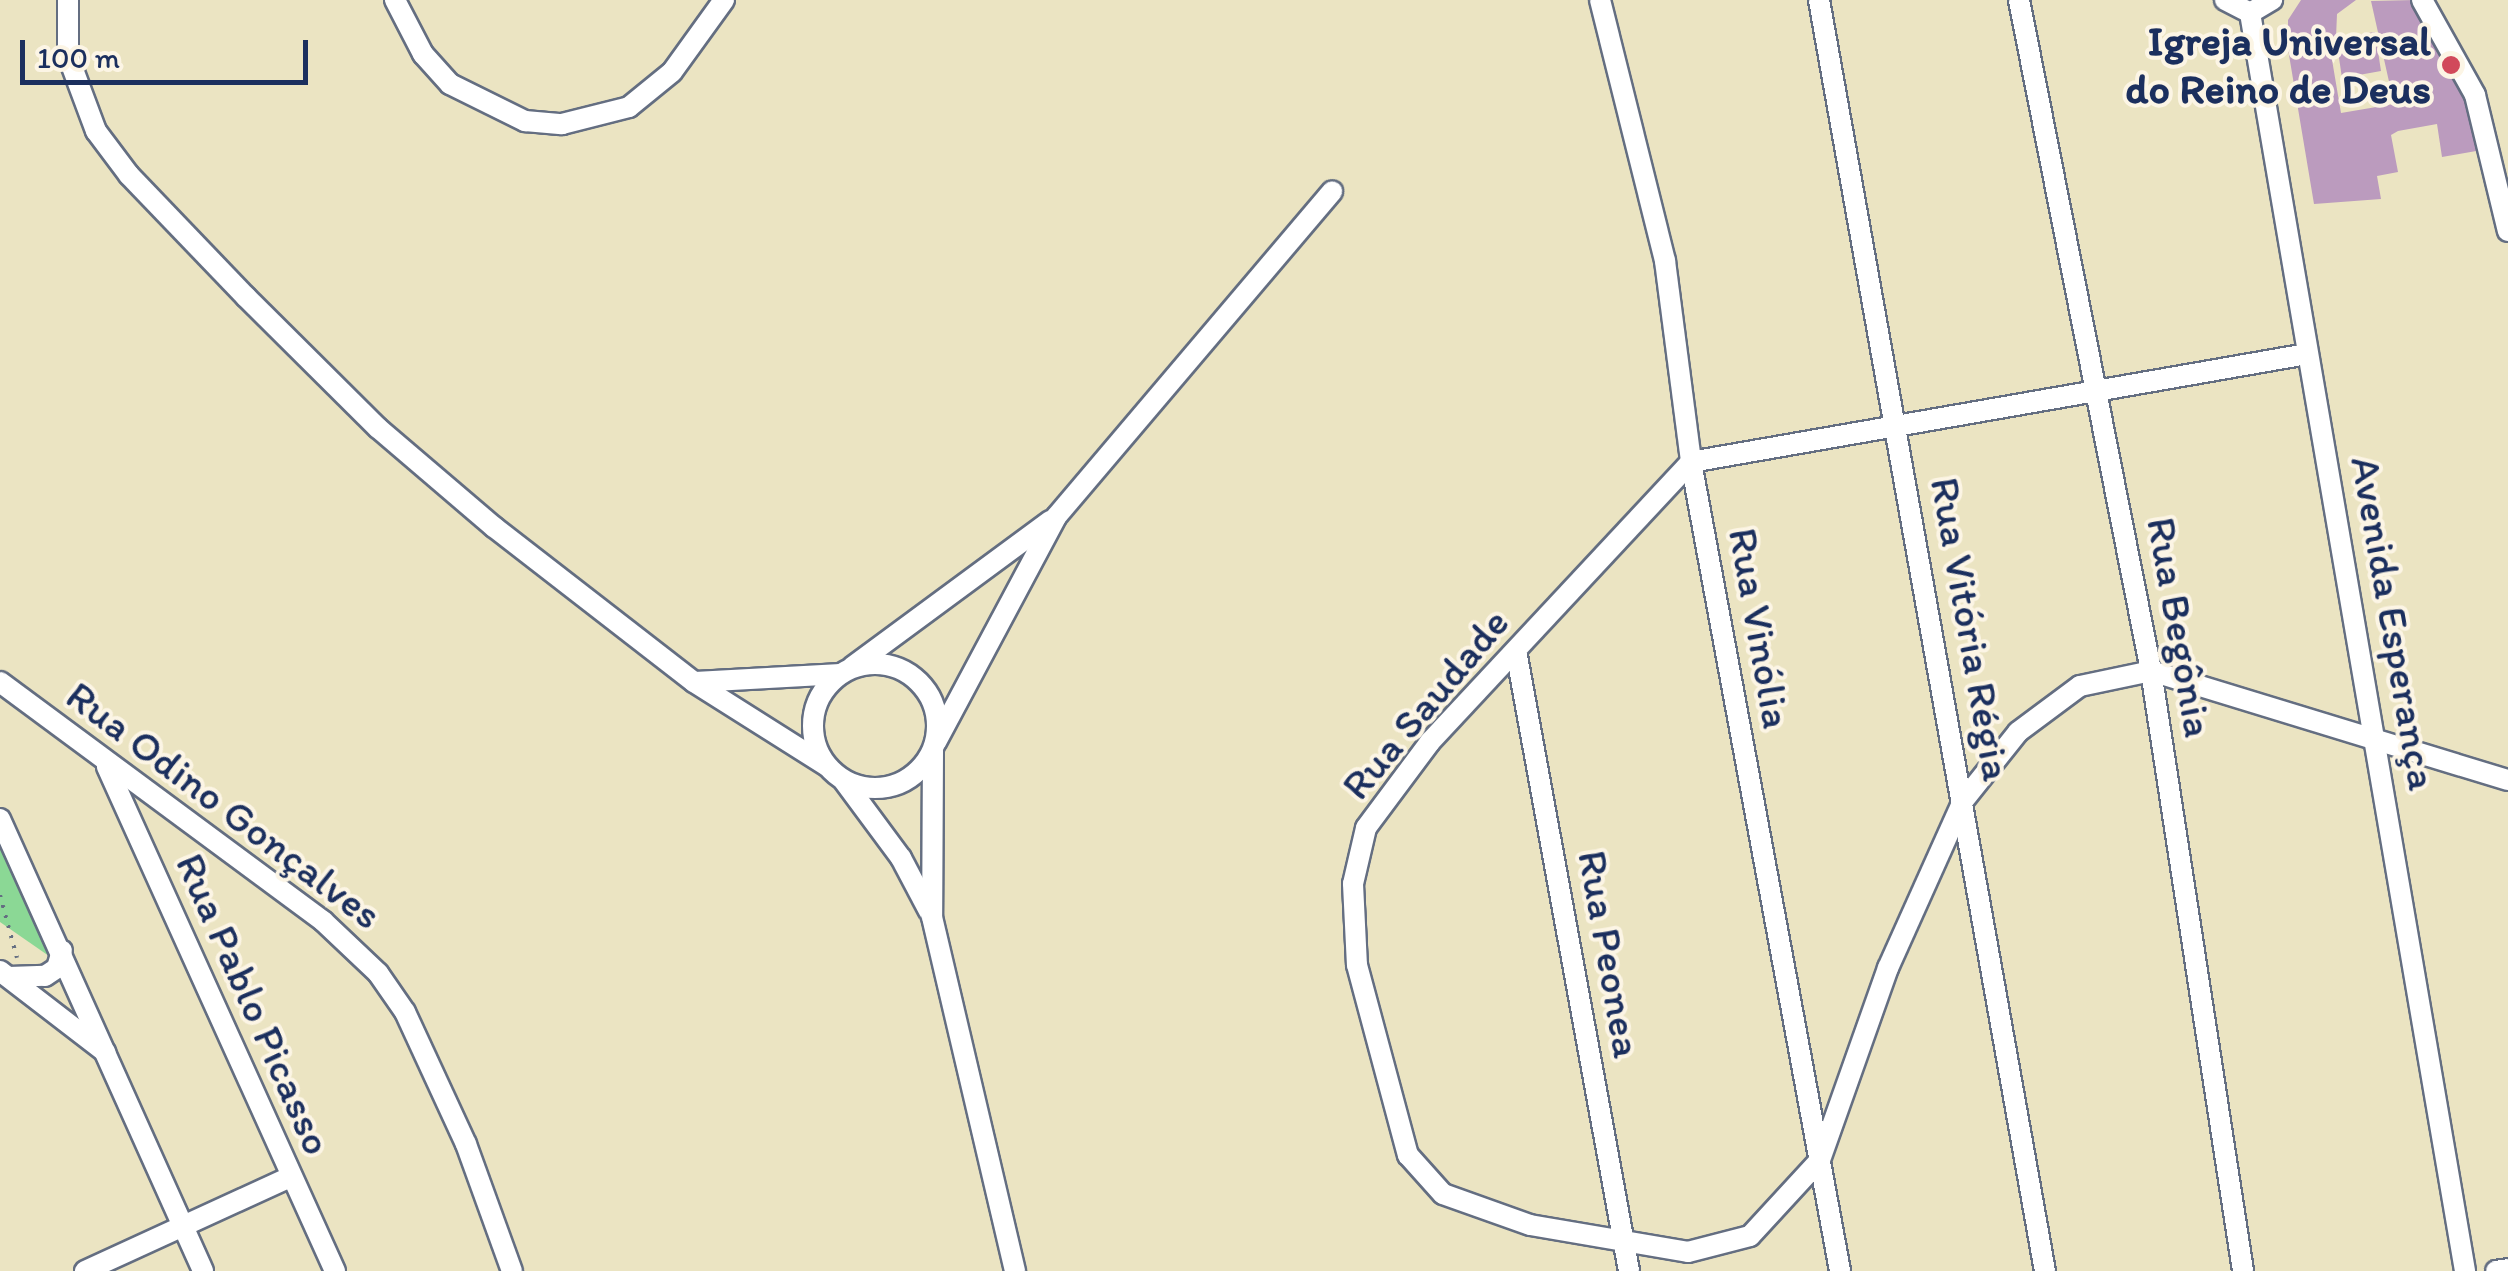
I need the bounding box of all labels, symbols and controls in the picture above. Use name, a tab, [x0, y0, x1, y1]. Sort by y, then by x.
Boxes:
place label: Igreja Universal do Reino de Deus	[2125, 16, 2431, 114]
scale bar	[25, 20, 312, 82]
text: 100 m	[37, 39, 120, 76]
marker: Igreja Universal do Reino de Deus	[2440, 54, 2462, 76]
street label: Avenida Esperança	[2340, 452, 2448, 794]
street label: Rua Vitória Régia	[1919, 473, 2023, 785]
street label: Rua Begônia	[2136, 512, 2224, 742]
street label: Rua Vinólia	[1717, 523, 1803, 733]
street label: Rua Saudade	[1330, 598, 1520, 810]
street label: Rua Odino Gonçalves	[57, 670, 391, 940]
street label: Rua Pablo Picasso	[166, 847, 342, 1161]
street label: Rua Peonea	[1567, 847, 1653, 1061]

